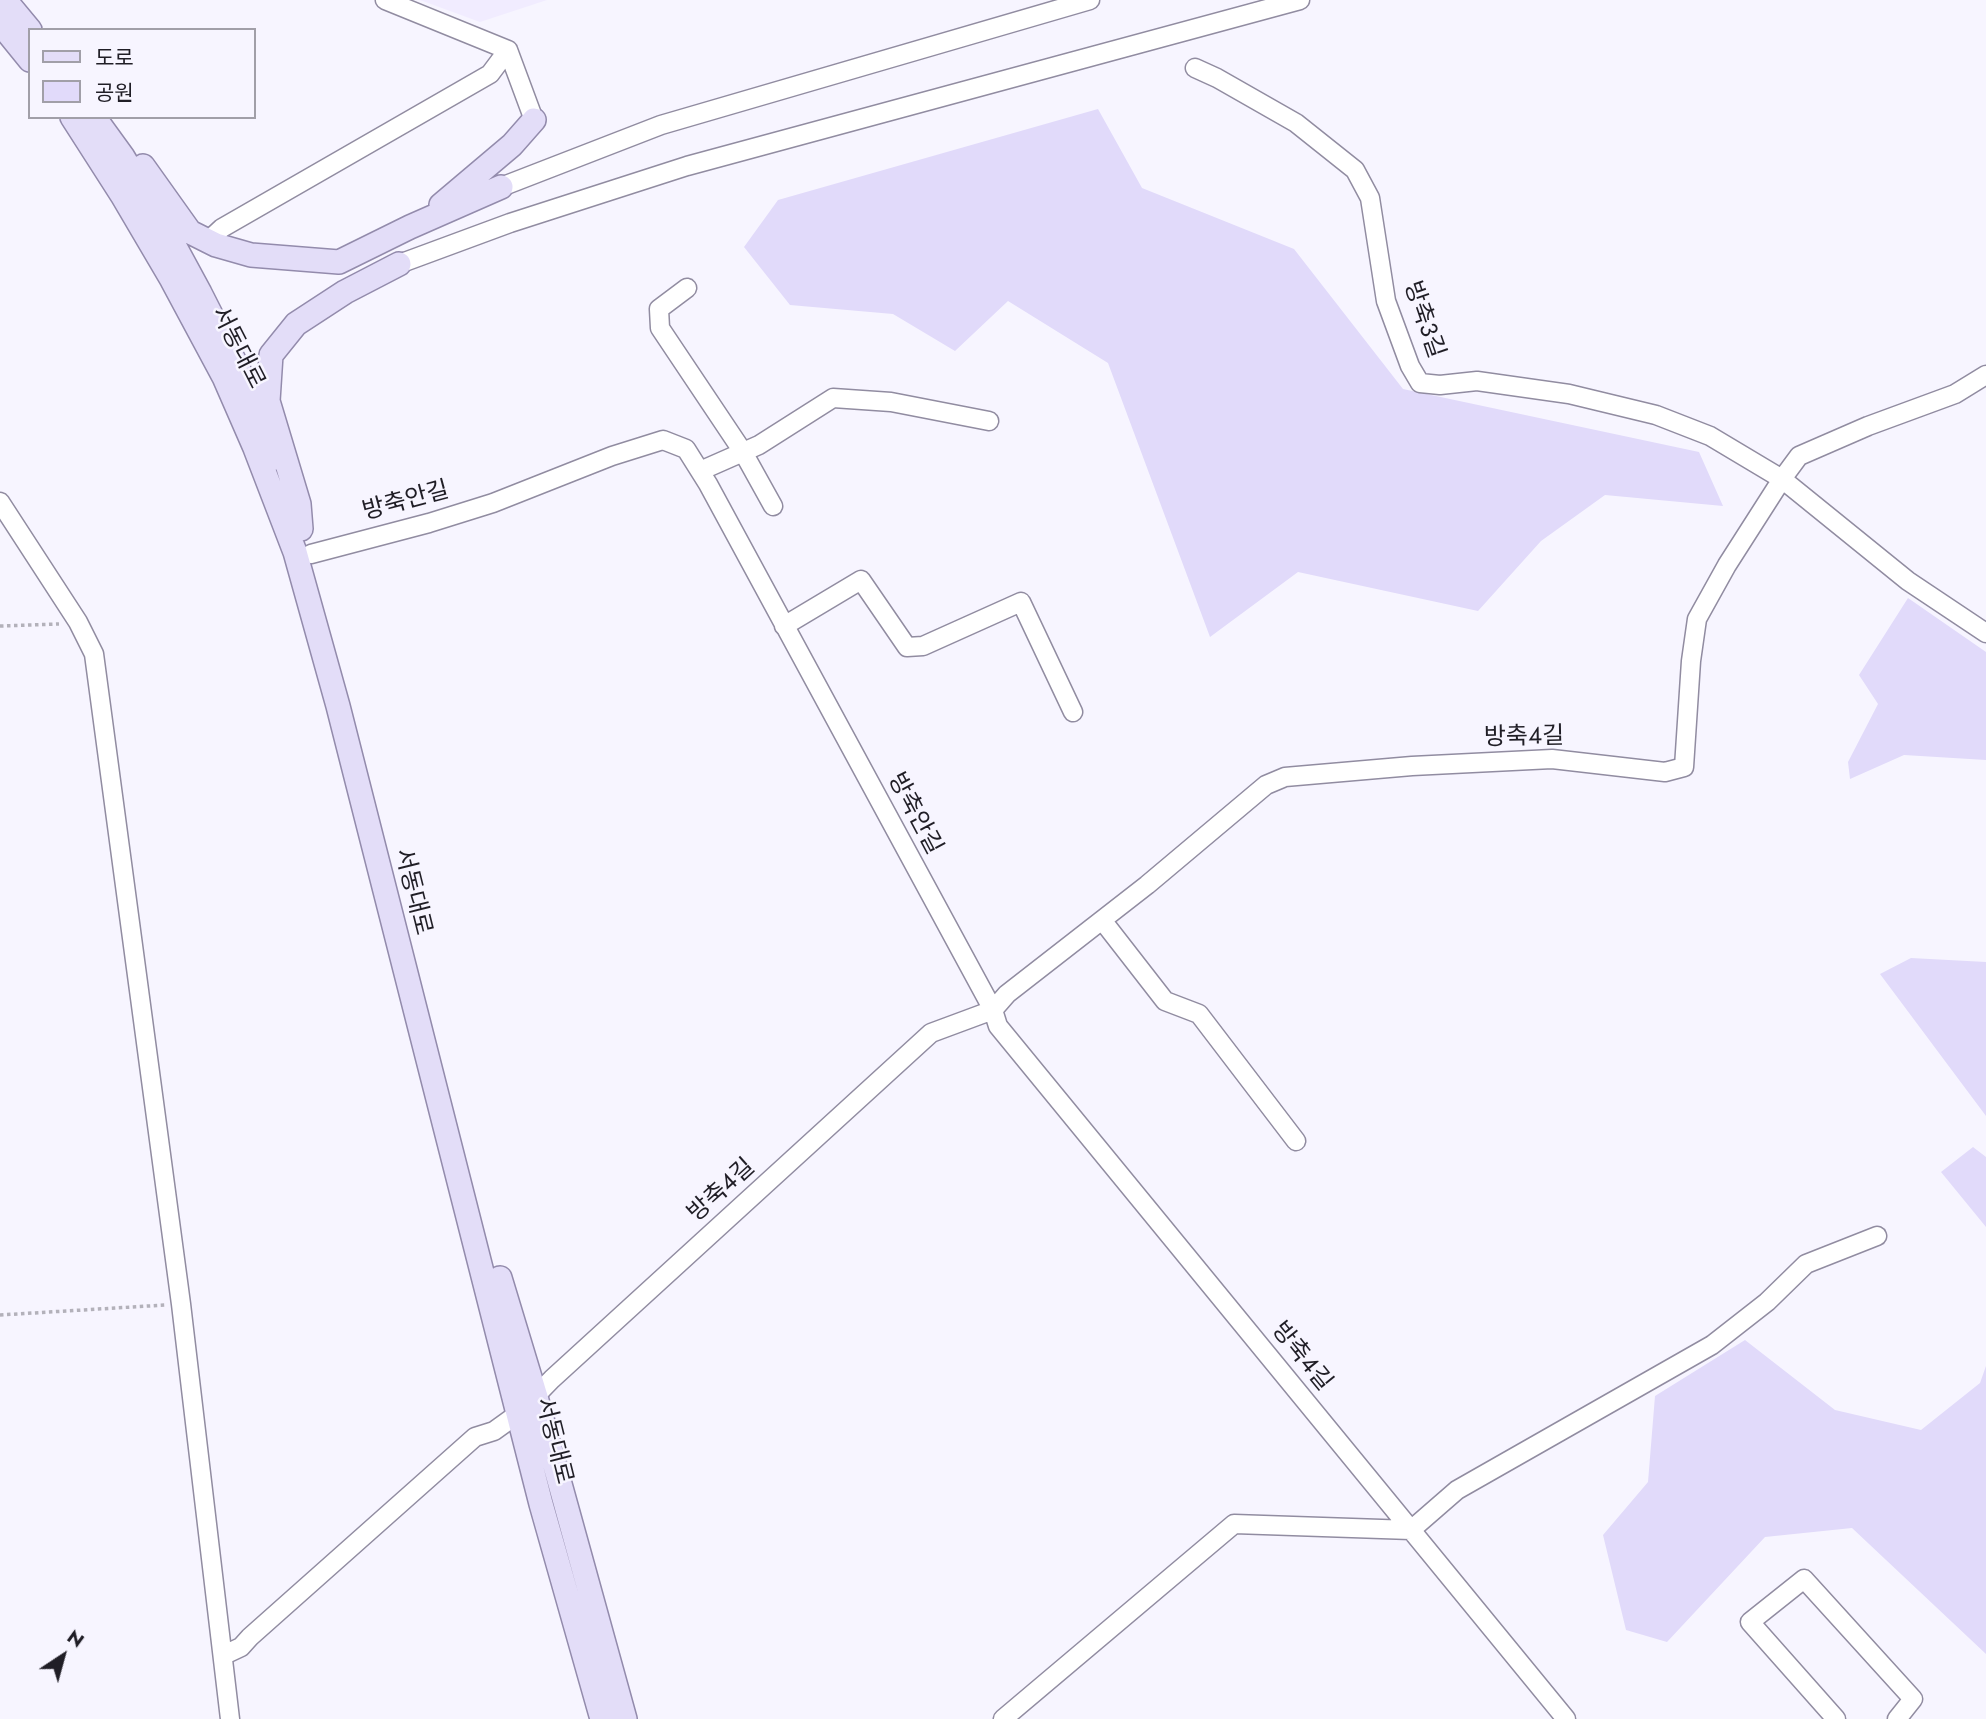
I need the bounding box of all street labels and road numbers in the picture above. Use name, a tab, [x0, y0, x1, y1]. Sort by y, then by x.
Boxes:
street label: 방축3길	[1396, 278, 1450, 362]
street label: 서동대로	[204, 302, 270, 394]
street label: 방축안길	[360, 477, 452, 527]
street label: 방축4길	[1484, 723, 1564, 753]
street label: 방축안길	[881, 768, 947, 860]
street label: 서동대로	[387, 846, 437, 938]
street label: 방축4길	[683, 1153, 761, 1229]
street label: 방축4길	[1265, 1317, 1337, 1397]
street label: 서동대로	[528, 1395, 578, 1487]

